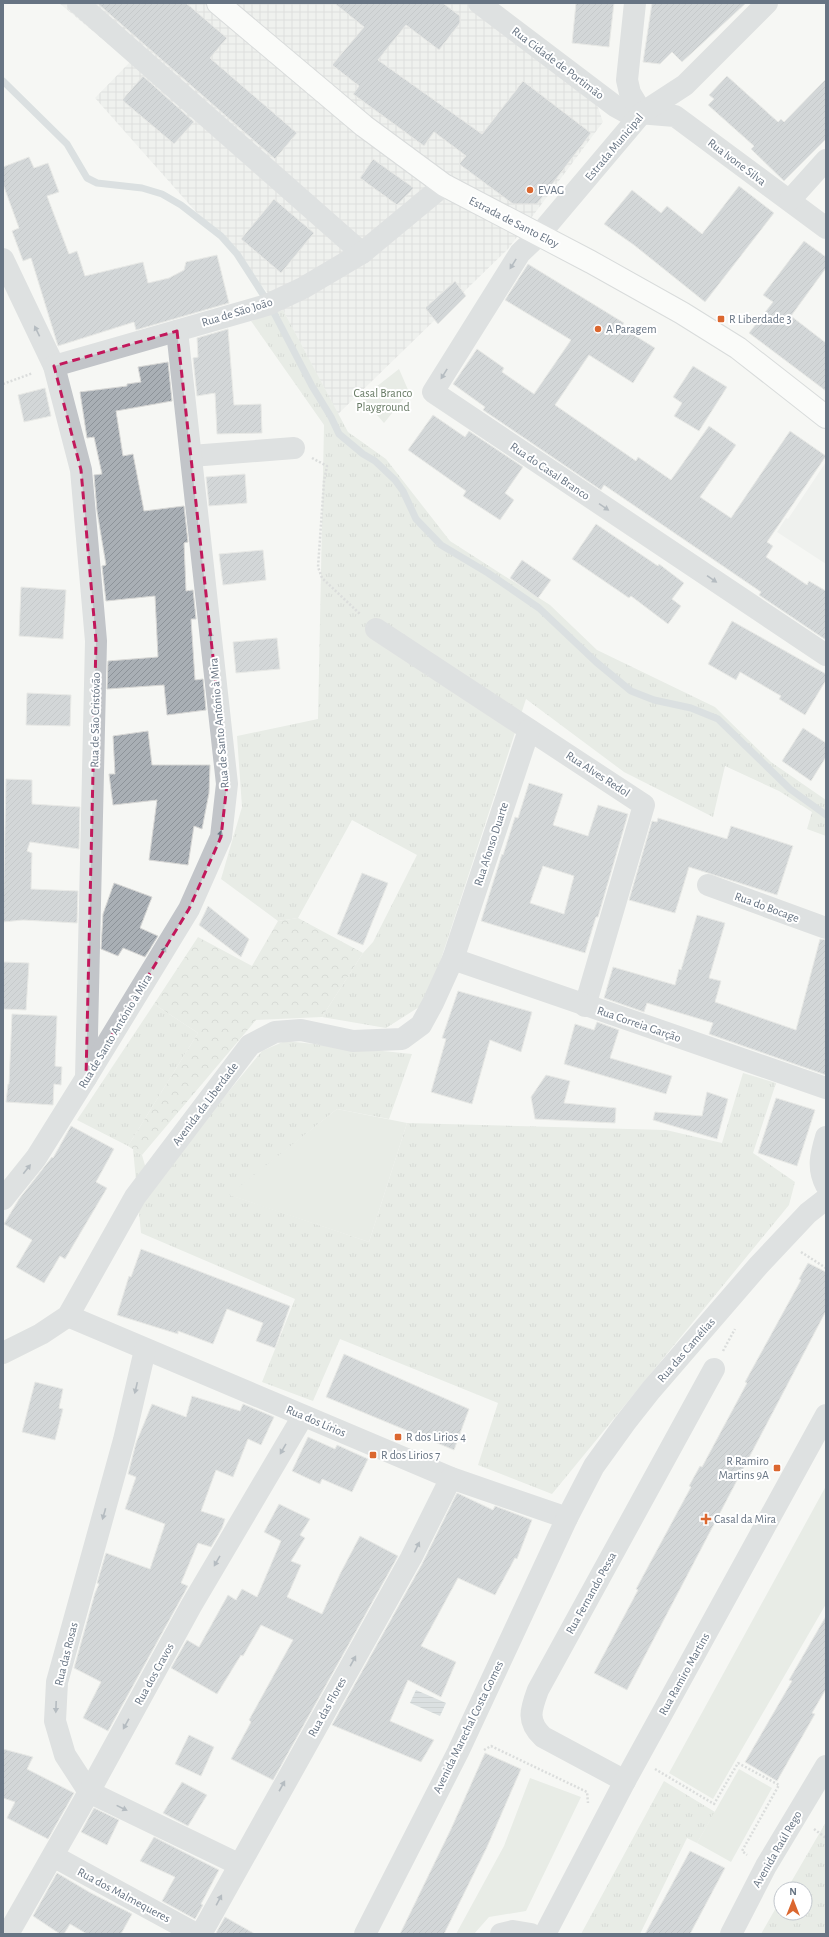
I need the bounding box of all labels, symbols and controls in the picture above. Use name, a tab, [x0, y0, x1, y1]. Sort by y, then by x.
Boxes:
street label: Rua Cidade de Portimão	[510, 25, 606, 101]
street label: Estrada Municipal	[583, 111, 645, 183]
street label: Rua Ivone Silva	[706, 136, 769, 188]
place label: EVAG	[538, 184, 564, 196]
marker: EVAG	[525, 185, 535, 195]
street label: Estrada de Santo Eloy	[467, 194, 561, 251]
one-way arrow	[509, 259, 517, 269]
street label: Rua de São João	[200, 295, 274, 328]
place label: R Liberdade 3	[729, 313, 792, 325]
marker: R Liberdade 3	[716, 314, 726, 324]
place label: A Paragem	[606, 323, 657, 335]
marker: A Paragem	[593, 324, 603, 334]
one-way arrow	[34, 325, 41, 336]
one-way arrow	[440, 369, 448, 379]
park label: Casal Branco Playground	[354, 387, 413, 414]
street label: Rua do Casal Branco	[508, 440, 592, 502]
one-way arrow	[599, 503, 609, 511]
one-way arrow	[707, 575, 717, 583]
one-way arrow	[208, 631, 214, 643]
street label: Rua de Santo António à Mira	[207, 657, 231, 789]
street label: Rua de São Cristóvão	[88, 672, 102, 768]
street label: Rua Alves Redol	[564, 749, 632, 799]
street label: Rua Afonso Duarte	[472, 801, 510, 887]
one-way arrow	[218, 829, 224, 842]
street label: Rua do Bocage	[733, 890, 801, 924]
one-way arrow	[159, 947, 167, 957]
street label: Rua de Santo António à Mira	[76, 971, 154, 1090]
street label: Rua Correia Garção	[596, 1004, 683, 1044]
street label: Avenida da Liberdade	[170, 1060, 240, 1148]
one-way arrow	[23, 1163, 32, 1174]
street label: Rua das Camélias	[655, 1316, 717, 1384]
one-way arrow	[133, 1382, 139, 1394]
street label: Rua dos Lírios	[284, 1403, 348, 1439]
place label: R dos Lirios 4	[406, 1431, 466, 1443]
marker: R dos Lirios 4	[393, 1432, 403, 1442]
one-way arrow	[279, 1444, 287, 1454]
place label: R dos Lirios 7	[381, 1449, 440, 1461]
marker: R dos Lirios 7	[368, 1450, 378, 1460]
place label: R Ramiro Martins 9A	[718, 1455, 769, 1481]
marker: R Ramiro Martins 9A	[772, 1463, 782, 1473]
one-way arrow	[101, 1508, 107, 1520]
place label: Casal da Mira	[714, 1513, 777, 1525]
marker: Casal da Mira	[701, 1514, 711, 1524]
one-way arrow	[413, 1542, 420, 1553]
street label: Rua Fernando Pessa	[563, 1550, 619, 1636]
one-way arrow	[214, 1555, 221, 1567]
street label: Rua das Rosas	[52, 1621, 80, 1687]
street label: Rua Ramiro Martins	[656, 1631, 712, 1717]
street label: Rua dos Cravos	[132, 1641, 176, 1707]
one-way arrow	[350, 1655, 357, 1667]
street label: Avenida Marechal Costa Gomes	[431, 1659, 505, 1795]
street label: Rua das Flores	[306, 1675, 348, 1739]
one-way arrow	[53, 1701, 59, 1714]
one-way arrow	[123, 1718, 130, 1730]
one-way arrow	[279, 1780, 286, 1792]
one-way arrow	[117, 1805, 128, 1811]
street label: Avenida Raúl Rego	[750, 1809, 804, 1889]
street label: Rua dos Malmequeres	[76, 1865, 172, 1925]
north arrow	[773, 1881, 813, 1921]
text: N	[789, 1886, 797, 1897]
one-way arrow	[216, 1894, 222, 1906]

